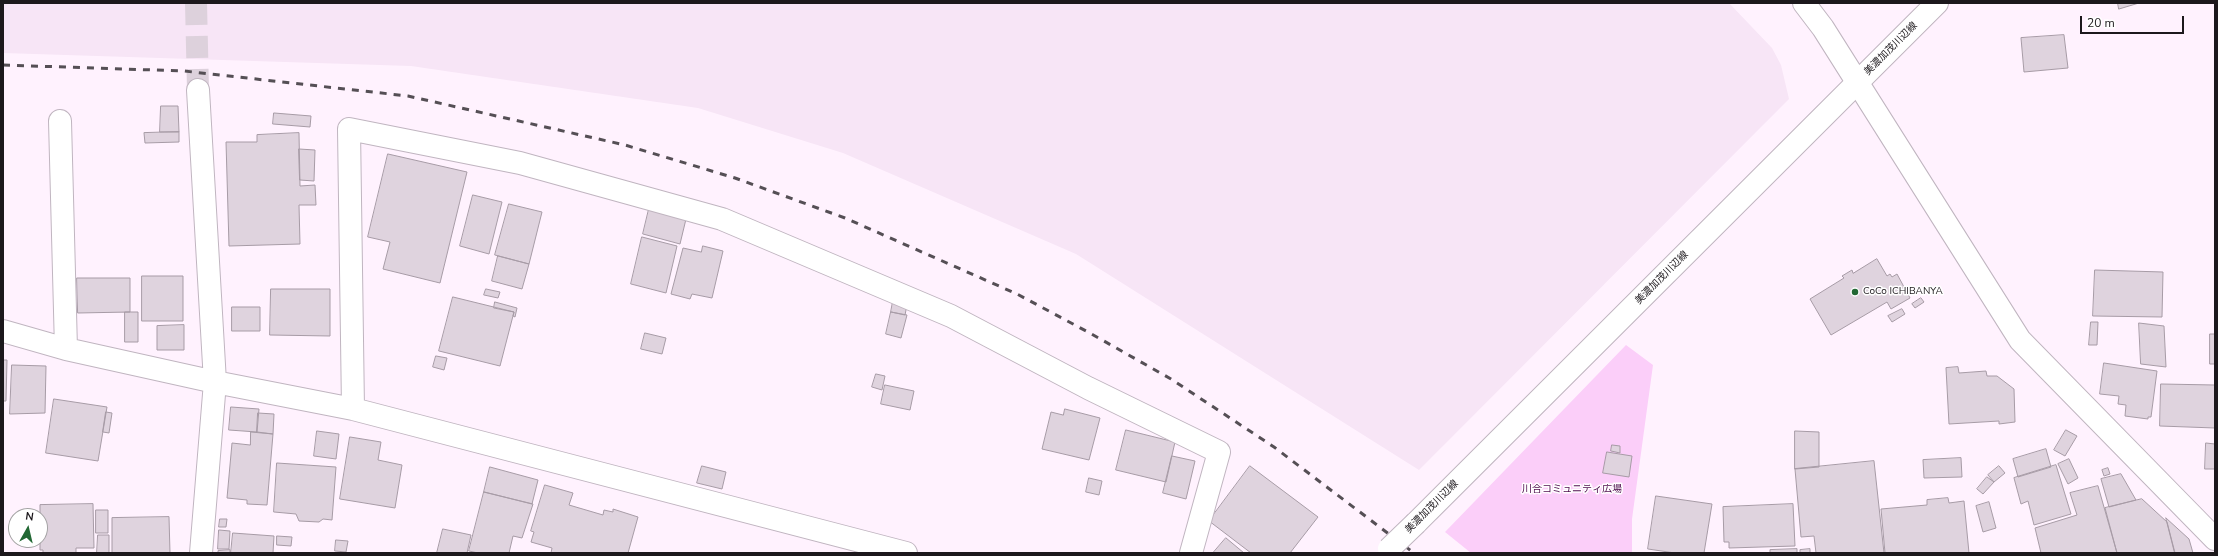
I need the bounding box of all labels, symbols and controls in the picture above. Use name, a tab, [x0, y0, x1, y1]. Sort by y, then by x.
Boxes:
scale bar	[2082, 8, 2186, 34]
text: 20 m	[2087, 15, 2115, 31]
street label: 美濃加茂川辺線	[1862, 20, 1920, 78]
street label: 美濃加茂川辺線	[1633, 249, 1691, 307]
place label: CoCo ICHIBANYA	[1863, 286, 1943, 298]
marker: CoCo ICHIBANYA	[1850, 287, 1860, 297]
street label: 美濃加茂川辺線	[1403, 478, 1461, 536]
park label: 川合コミュニティ広場	[1522, 484, 1622, 496]
north arrow	[8, 508, 48, 548]
text: N	[24, 509, 35, 525]

